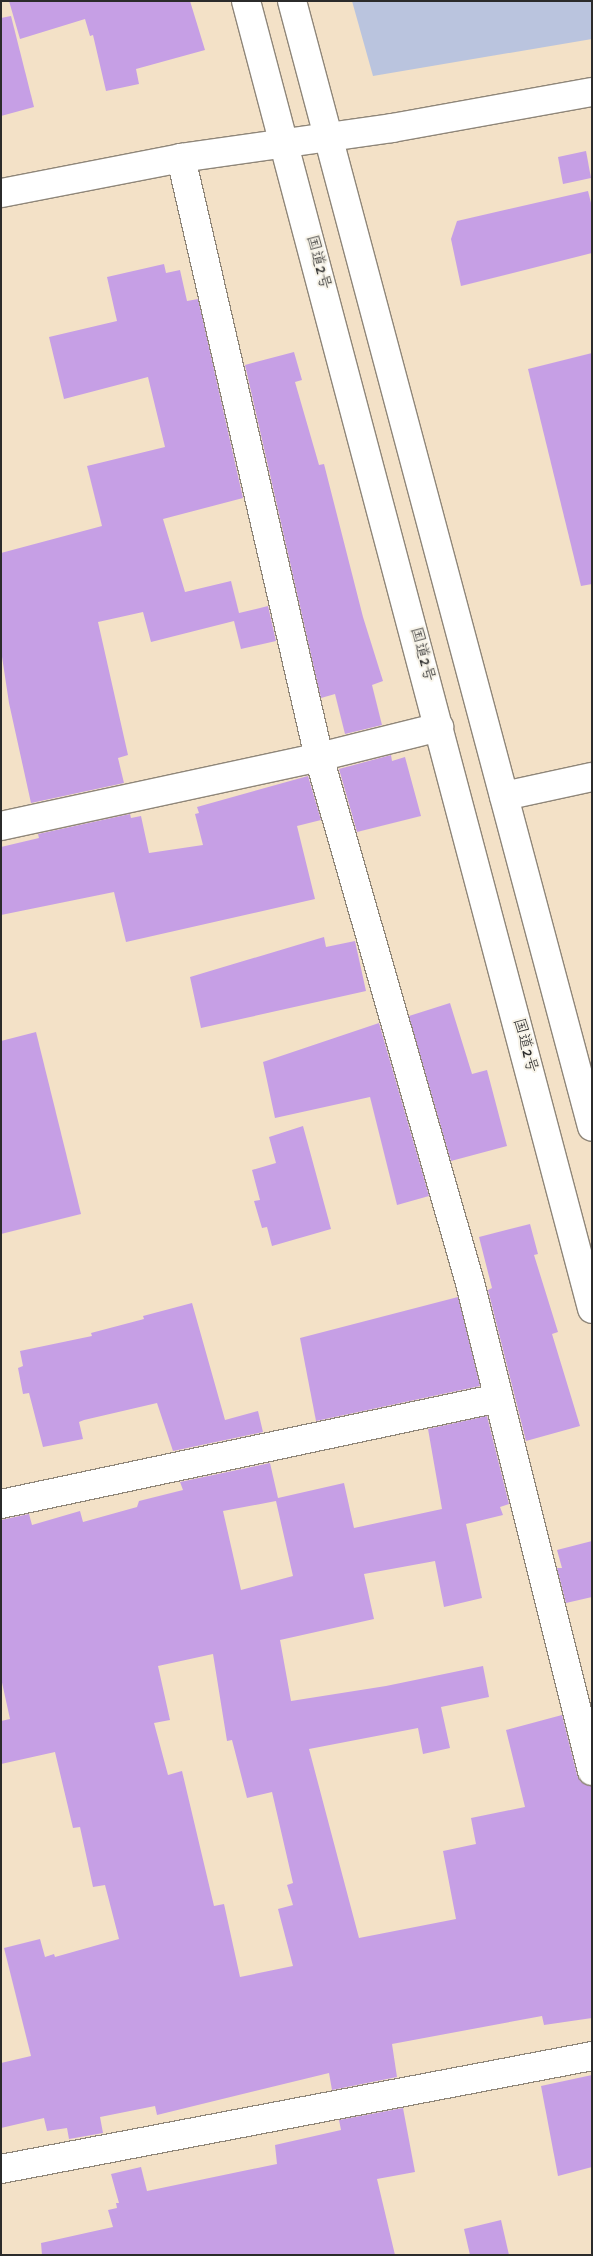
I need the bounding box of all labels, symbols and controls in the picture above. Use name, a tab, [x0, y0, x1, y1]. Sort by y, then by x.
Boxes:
street label: 国道2号	[300, 234, 332, 292]
street label: 国道2号	[404, 626, 436, 684]
street label: 国道2号	[507, 1017, 539, 1075]

